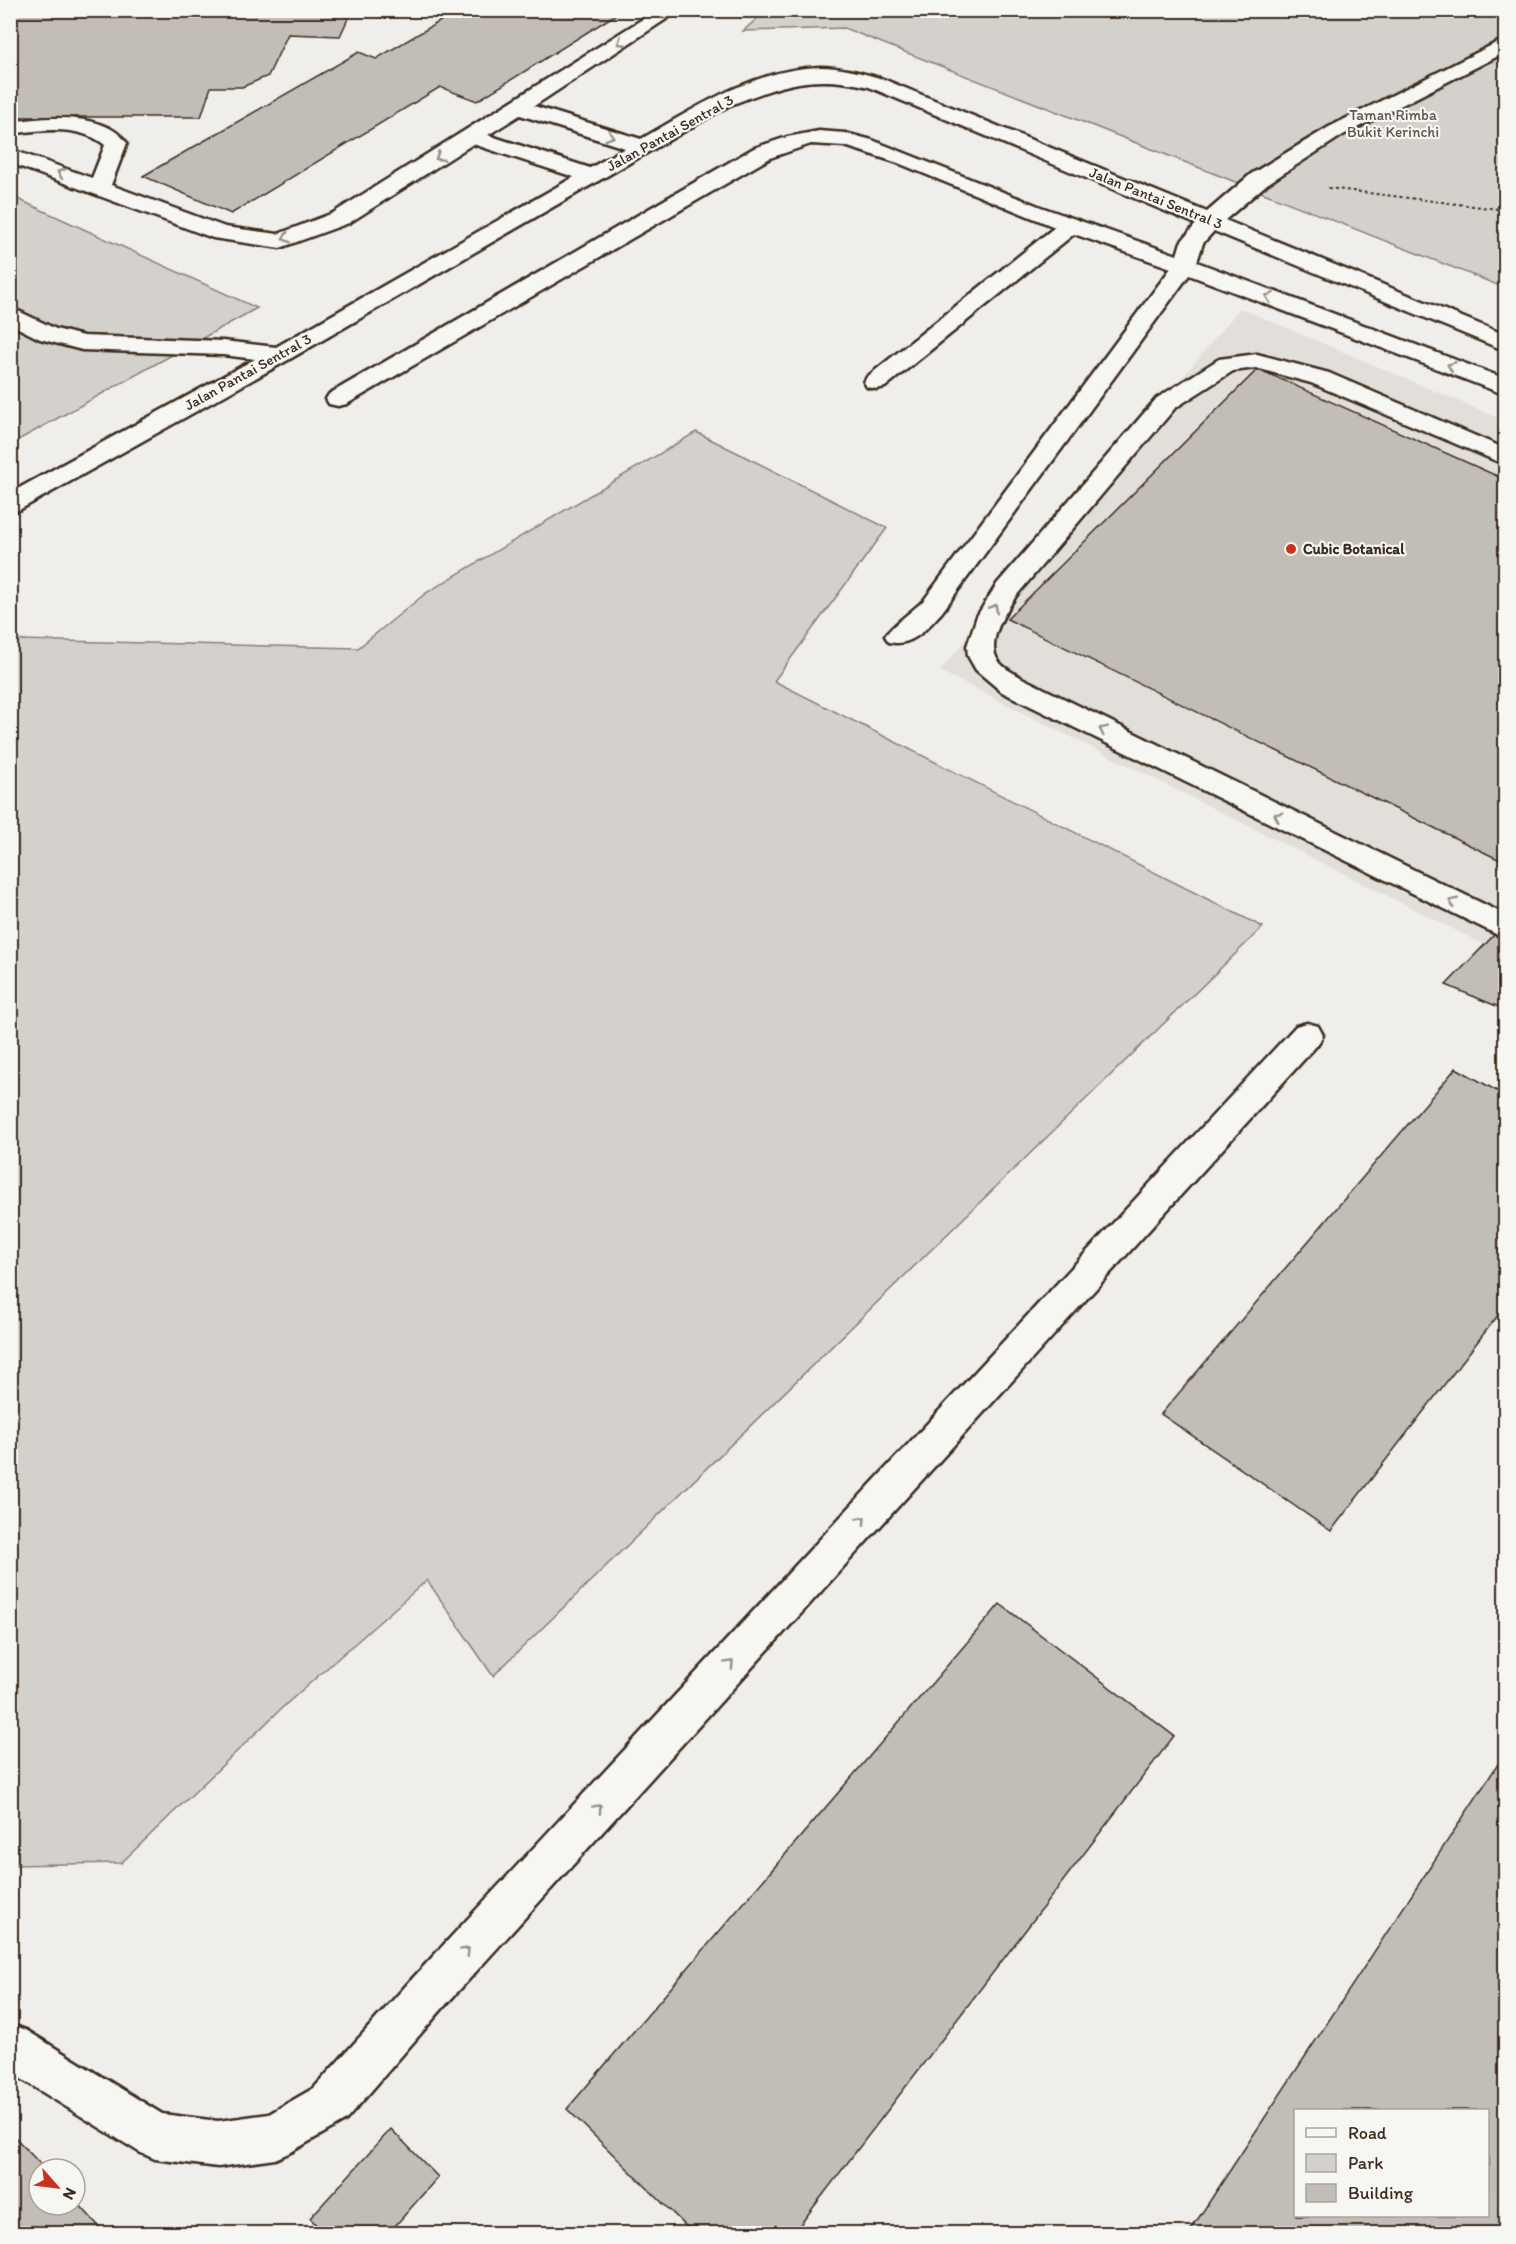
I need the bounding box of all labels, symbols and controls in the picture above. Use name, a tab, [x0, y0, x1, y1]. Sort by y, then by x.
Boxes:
one-way arrow	[617, 34, 628, 45]
street label: Jalan Pantai Sentral 3	[603, 91, 737, 175]
park label: Taman Rimba Bukit Kerinchi	[1347, 106, 1439, 141]
one-way arrow	[604, 129, 614, 141]
one-way arrow	[434, 149, 445, 160]
street label: Jalan Pantai Sentral 3	[1087, 163, 1225, 233]
one-way arrow	[56, 168, 67, 181]
one-way arrow	[281, 231, 292, 243]
one-way arrow	[1264, 292, 1275, 304]
street label: Jalan Pantai Sentral 3	[181, 330, 315, 414]
one-way arrow	[1446, 361, 1457, 374]
place label: Cubic Botanical	[1303, 540, 1405, 558]
marker: Cubic Botanical	[1284, 542, 1298, 556]
one-way arrow	[987, 604, 999, 614]
one-way arrow	[1099, 725, 1110, 737]
one-way arrow	[1274, 811, 1285, 823]
one-way arrow	[1449, 898, 1459, 909]
one-way arrow	[855, 1516, 866, 1527]
one-way arrow	[723, 1660, 734, 1671]
one-way arrow	[591, 1804, 602, 1814]
one-way arrow	[459, 1948, 470, 1959]
legend	[1294, 2109, 1489, 2217]
text: Road	[1348, 2122, 1387, 2144]
text: Park	[1348, 2152, 1383, 2174]
north arrow	[27, 2157, 87, 2217]
text: Building	[1348, 2182, 1414, 2204]
text: N	[59, 2185, 81, 2203]

